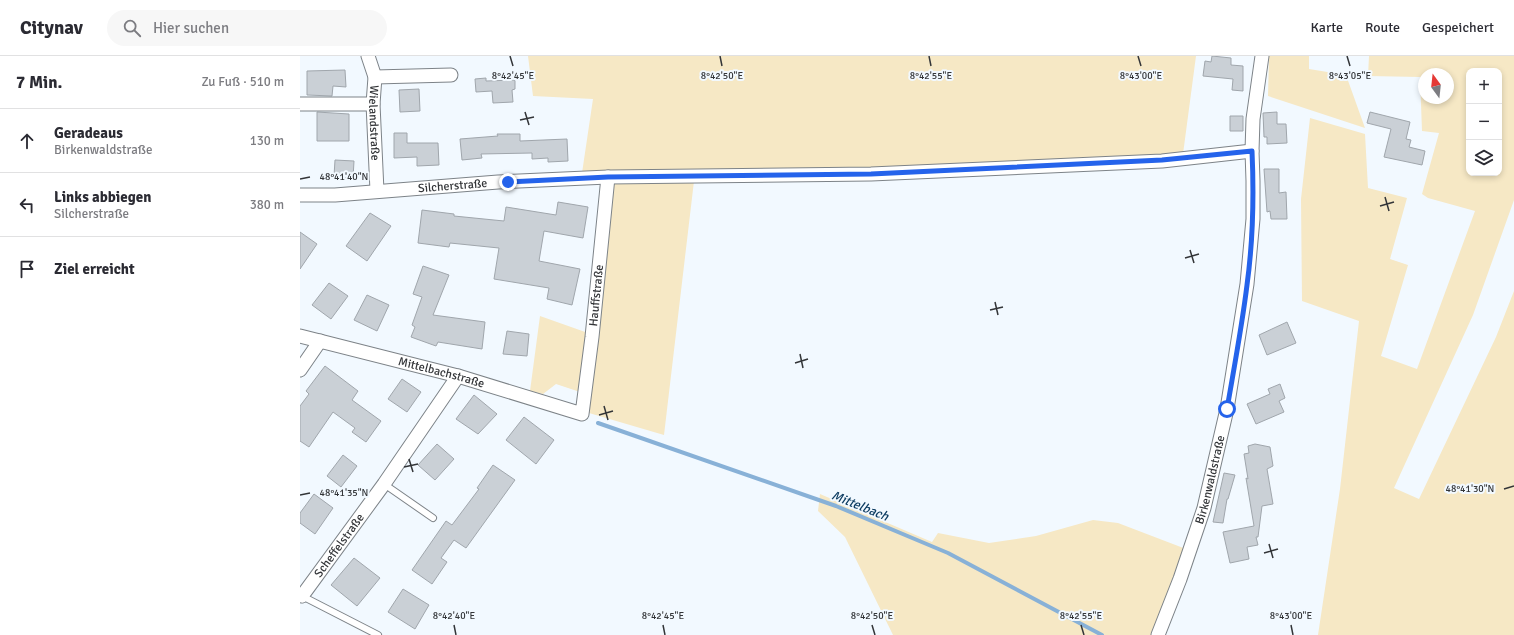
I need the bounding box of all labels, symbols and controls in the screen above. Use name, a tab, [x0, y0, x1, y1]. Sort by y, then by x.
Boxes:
search box	[107, 10, 387, 46]
text: Citynav	[20, 16, 83, 40]
icon: search	[121, 17, 143, 39]
text: Hier suchen	[153, 19, 229, 37]
text: Karte	[1310, 19, 1343, 36]
text: Route	[1365, 19, 1400, 36]
text: Gespeichert	[1422, 19, 1494, 36]
north arrow	[1418, 68, 1454, 104]
map controls	[1466, 68, 1502, 176]
button: +	[1466, 68, 1502, 104]
text: 8°42'45"E	[492, 70, 534, 82]
text: 8°42'50"E	[701, 70, 743, 82]
text: 8°42'55"E	[910, 70, 952, 82]
text: 8°43'00"E	[1120, 70, 1162, 82]
text: 8°43'05"E	[1329, 70, 1371, 82]
text: 7 Min.	[16, 72, 62, 93]
text: Zu Fuß · 510 m	[201, 74, 284, 90]
street label: Wielandstraße	[365, 85, 383, 161]
button: −	[1466, 104, 1502, 140]
text: Geradeaus	[54, 124, 123, 142]
icon: ahead	[16, 130, 38, 152]
text: 130 m	[250, 133, 284, 149]
button: layers	[1466, 140, 1502, 176]
text: Birkenwaldstraße	[54, 142, 153, 158]
text: 48°41'40"N	[320, 171, 368, 183]
route end	[499, 173, 517, 191]
street label: Silcherstraße	[417, 175, 488, 196]
text: Links abbiegen	[54, 188, 151, 206]
icon: left	[16, 194, 38, 216]
text: 380 m	[250, 197, 284, 213]
text: Silcherstraße	[54, 206, 129, 222]
icon: arrive	[16, 258, 38, 280]
text: Ziel erreicht	[54, 260, 135, 278]
street label: Hauffstraße	[586, 264, 607, 327]
street label: Mittelbachstraße	[397, 354, 486, 391]
route start	[1218, 400, 1236, 418]
street label: Birkenwaldstraße	[1192, 434, 1228, 526]
text: 48°41'30"N	[1446, 483, 1494, 495]
text: 48°41'35"N	[320, 487, 368, 499]
water label: Mittelbach	[829, 487, 892, 525]
street label: Scheffelstraße	[311, 510, 367, 580]
text: 8°42'40"E	[433, 610, 475, 622]
text: 8°42'45"E	[642, 610, 684, 622]
text: 8°42'50"E	[851, 610, 893, 622]
text: 8°42'55"E	[1060, 610, 1102, 622]
text: 8°43'00"E	[1270, 610, 1312, 622]

